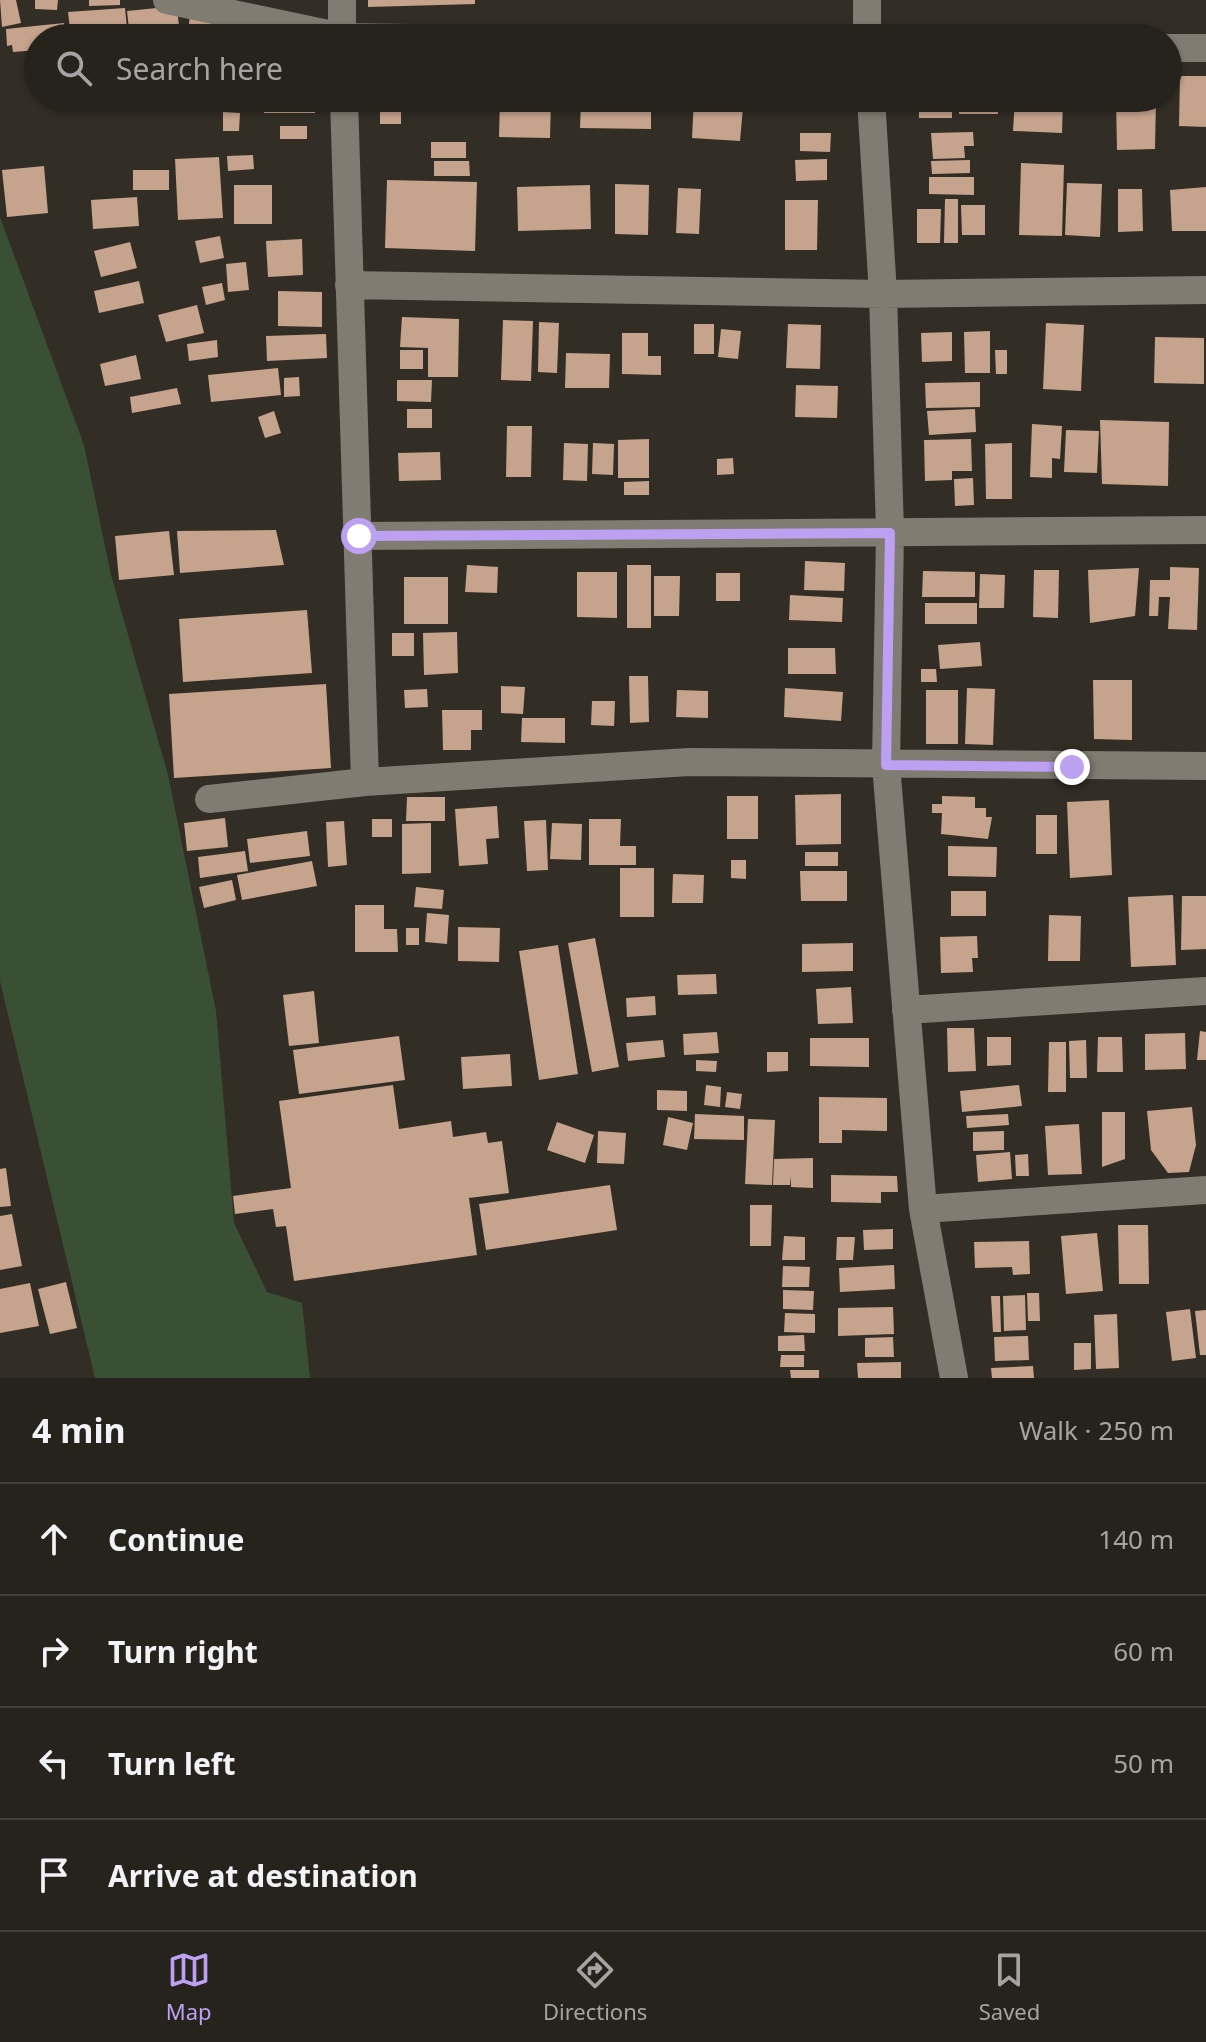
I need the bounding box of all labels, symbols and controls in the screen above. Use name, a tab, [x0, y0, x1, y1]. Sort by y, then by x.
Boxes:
search box	[24, 24, 1182, 112]
icon: search	[52, 46, 96, 90]
text: Search here	[116, 48, 283, 89]
route start	[341, 518, 377, 554]
route end	[1054, 749, 1090, 785]
text: 4 min	[32, 1407, 126, 1453]
text: Walk · 250 m	[1019, 1412, 1174, 1448]
icon: ahead	[32, 1517, 76, 1561]
text: Continue	[108, 1519, 244, 1560]
text: 140 m	[1098, 1521, 1174, 1557]
icon: right	[32, 1629, 76, 1673]
text: Turn right	[108, 1631, 258, 1672]
text: 60 m	[1113, 1633, 1174, 1669]
icon: left	[32, 1741, 76, 1785]
text: Turn left	[108, 1743, 236, 1784]
text: 50 m	[1113, 1745, 1174, 1781]
icon: arrive	[32, 1853, 76, 1897]
text: Arrive at destination	[108, 1855, 418, 1896]
tab: Map	[166, 1948, 212, 2026]
tab: Directions	[543, 1948, 647, 2026]
tab: Saved	[979, 1948, 1040, 2026]

